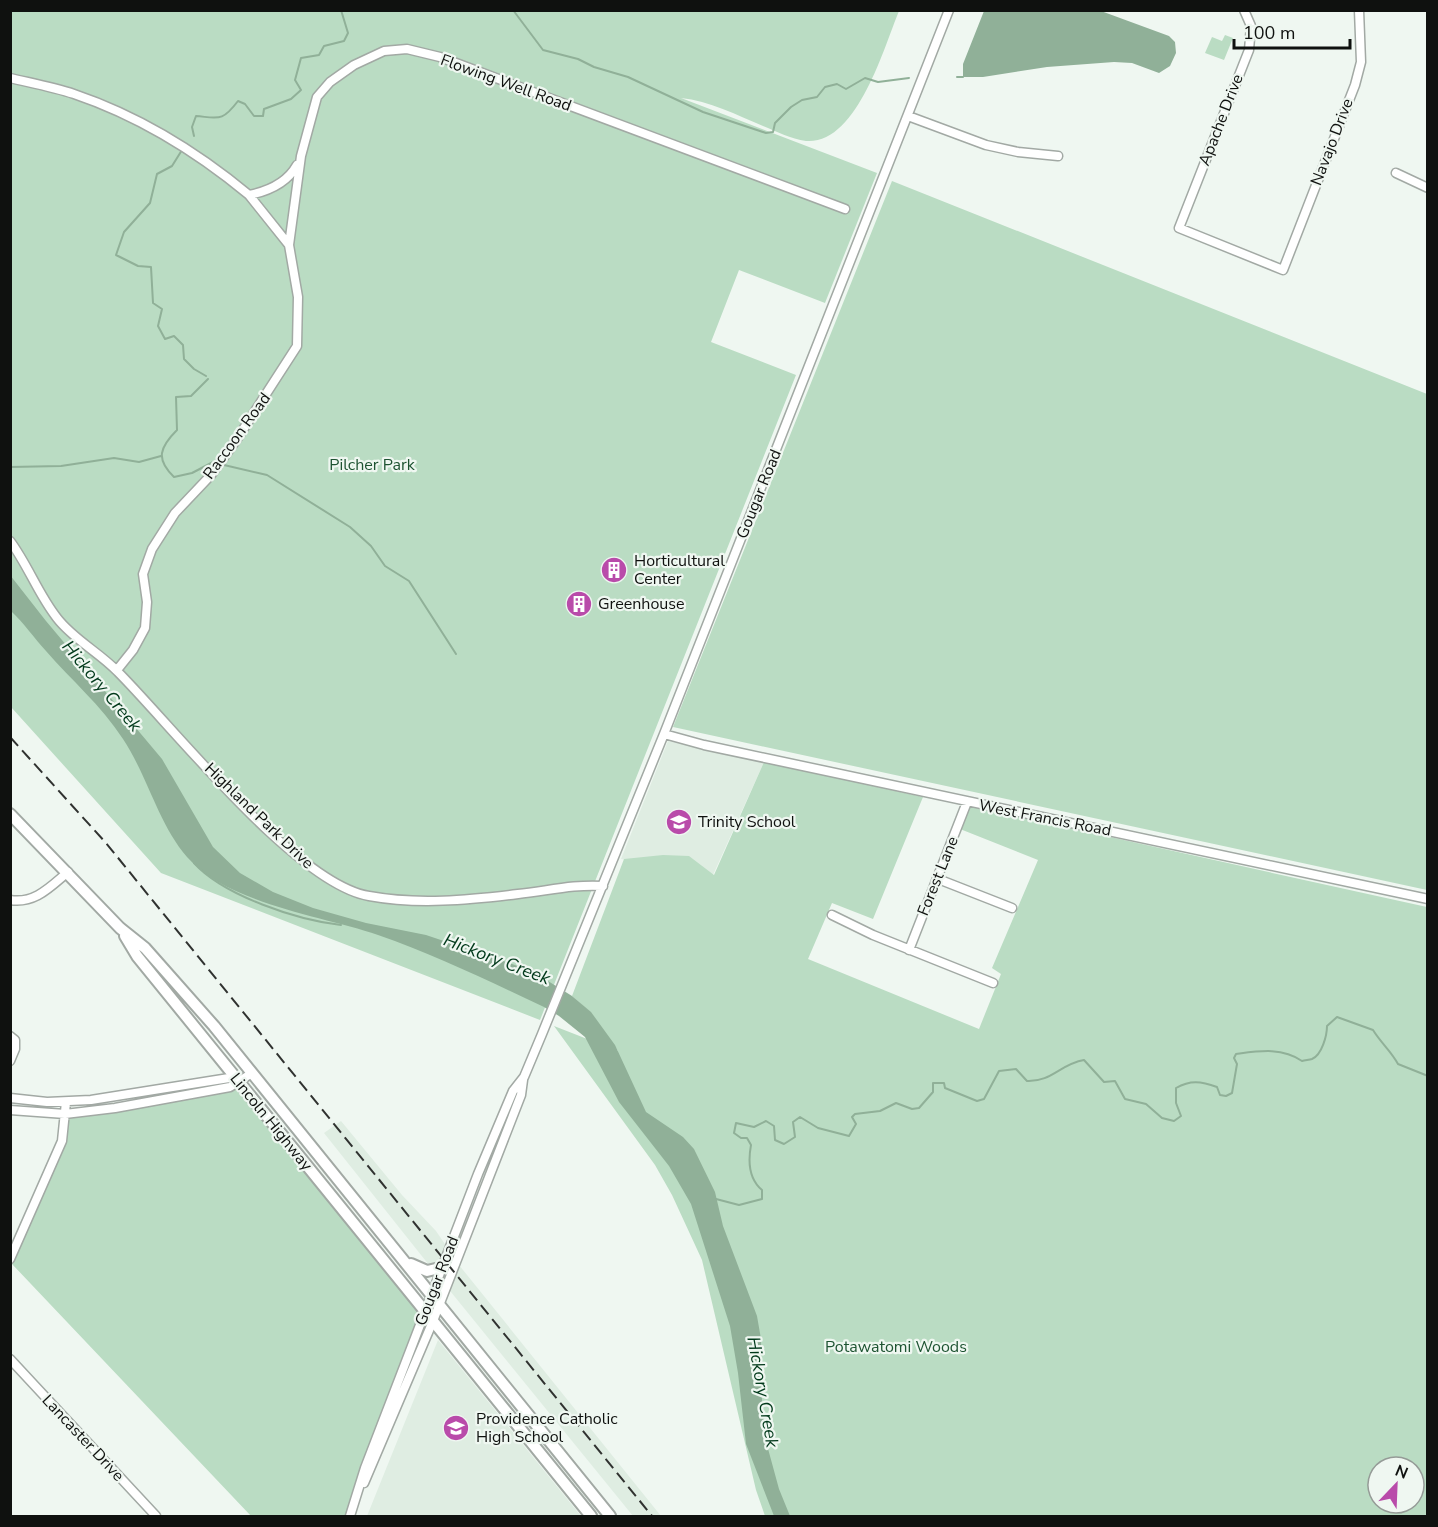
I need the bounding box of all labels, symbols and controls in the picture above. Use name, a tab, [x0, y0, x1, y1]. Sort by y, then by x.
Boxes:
scale bar	[1234, 12, 1350, 50]
text: 100 m	[1243, 21, 1295, 45]
street label: Flowing Well Road	[437, 49, 575, 117]
street label: Apache Drive	[1193, 71, 1249, 169]
street label: Navajo Drive	[1305, 95, 1359, 189]
street label: Raccoon Road	[198, 388, 276, 484]
street label: Gougar Road	[731, 446, 787, 542]
park label: Pilcher Park	[329, 454, 416, 476]
place label: Horticultural Center	[634, 550, 725, 590]
building icon: Horticultural Center	[599, 555, 629, 585]
building icon: Greenhouse	[564, 589, 594, 619]
place label: Greenhouse	[598, 593, 685, 615]
water label: Hickory Creek	[57, 635, 148, 738]
street label: Highland Park Drive	[200, 758, 318, 874]
street label: West Francis Road	[977, 794, 1113, 842]
school or university icon: Trinity School	[664, 807, 694, 837]
place label: Trinity School	[698, 811, 796, 833]
street label: Forest Lane	[912, 833, 964, 919]
water label: Hickory Creek	[440, 928, 555, 991]
street label: Lincoln Highway	[225, 1069, 318, 1176]
street label: Gougar Road	[410, 1233, 464, 1329]
water label: Hickory Creek	[741, 1335, 785, 1450]
park label: Potawatomi Woods	[825, 1336, 967, 1358]
street label: Lancaster Drive	[37, 1390, 129, 1486]
place label: Providence Catholic High School	[476, 1408, 618, 1448]
school or university icon: Providence Catholic High School	[441, 1413, 471, 1443]
north arrow	[1366, 1455, 1426, 1515]
text: N	[1392, 1460, 1411, 1485]

